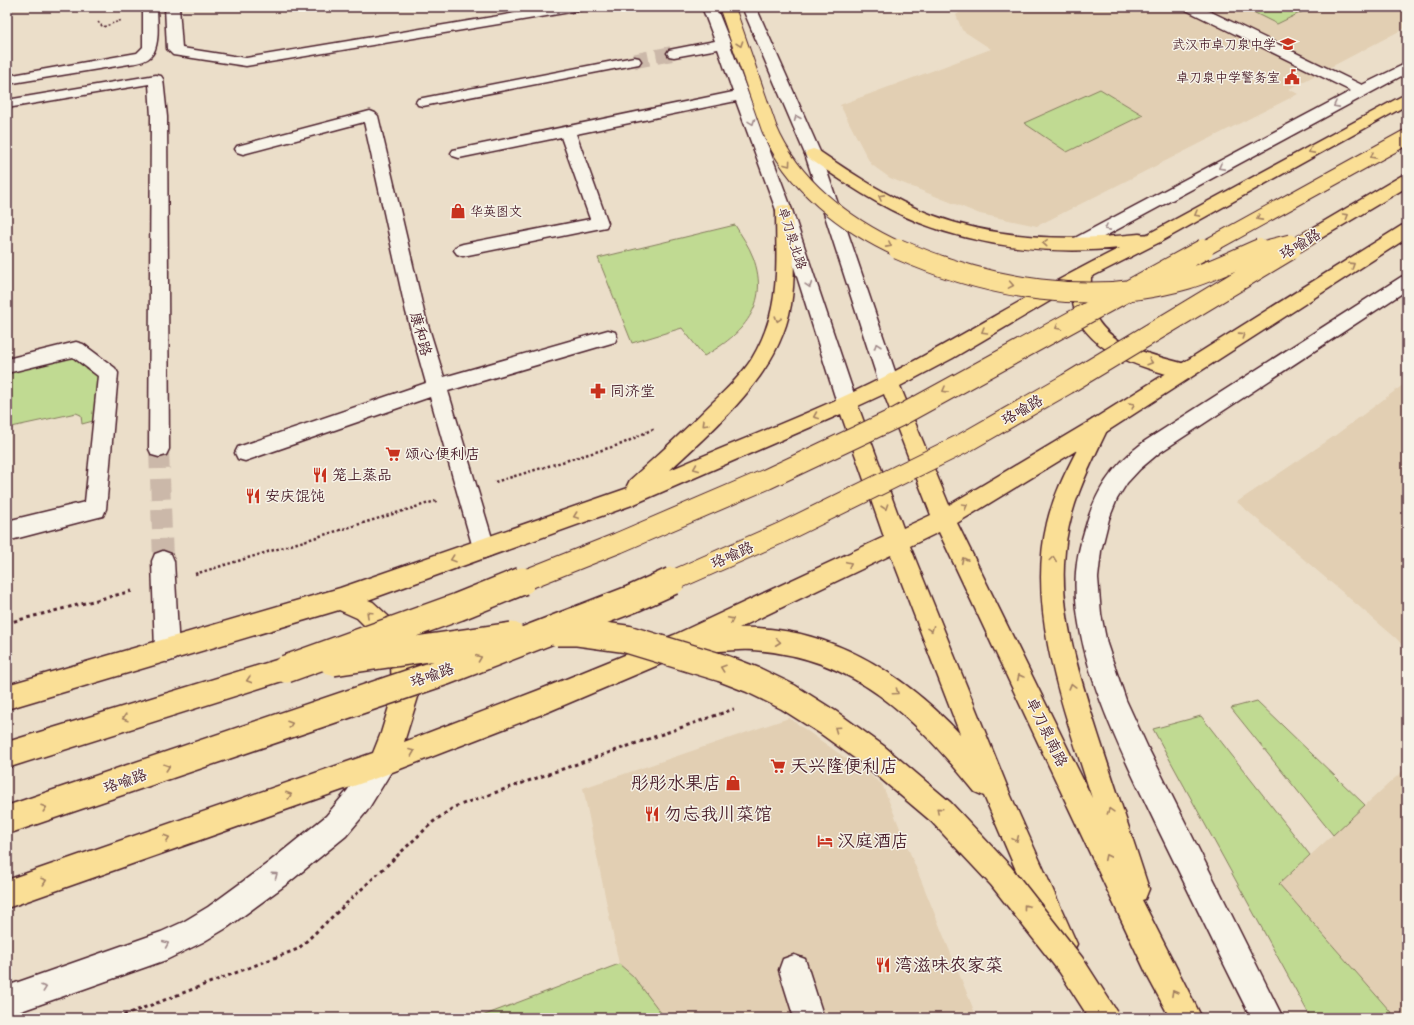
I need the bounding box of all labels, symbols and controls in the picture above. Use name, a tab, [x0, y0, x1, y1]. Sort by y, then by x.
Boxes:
school or university icon: 武汉市卓刀泉中学	[1279, 35, 1297, 53]
place label: 武汉市卓刀泉中学	[1172, 37, 1276, 54]
one-way arrow	[735, 40, 743, 47]
public building icon: 卓刀泉中学警务室	[1283, 68, 1301, 86]
place label: 卓刀泉中学警务室	[1176, 70, 1280, 87]
one-way arrow	[1332, 100, 1340, 108]
one-way arrow	[794, 114, 802, 122]
one-way arrow	[747, 119, 756, 126]
one-way arrow	[1308, 147, 1316, 154]
one-way arrow	[1370, 151, 1377, 158]
one-way arrow	[783, 160, 791, 167]
one-way arrow	[1218, 162, 1225, 169]
one-way arrow	[878, 195, 885, 202]
shop icon: 华英图文	[449, 202, 467, 220]
place label: 华英图文	[470, 205, 522, 221]
street label: 卓刀泉北路	[773, 205, 809, 272]
one-way arrow	[1194, 209, 1202, 216]
one-way arrow	[1255, 213, 1263, 221]
one-way arrow	[1342, 214, 1349, 221]
one-way arrow	[1104, 224, 1111, 231]
street label: 珞喻路	[1277, 226, 1325, 265]
one-way arrow	[1042, 238, 1048, 247]
one-way arrow	[884, 240, 892, 247]
one-way arrow	[1348, 262, 1355, 270]
one-way arrow	[804, 281, 812, 288]
one-way arrow	[1008, 281, 1015, 289]
street label: 康和路	[405, 310, 434, 359]
one-way arrow	[774, 315, 783, 322]
one-way arrow	[1055, 323, 1063, 330]
one-way arrow	[981, 326, 989, 333]
one-way arrow	[1238, 332, 1245, 340]
one-way arrow	[873, 342, 882, 349]
one-way arrow	[1146, 357, 1153, 366]
pharmacy icon: 同济堂	[589, 382, 607, 400]
place label: 同济堂	[610, 384, 655, 402]
one-way arrow	[942, 386, 949, 393]
street label: 珞喻路	[999, 393, 1047, 431]
one-way arrow	[1128, 402, 1135, 409]
one-way arrow	[812, 412, 819, 420]
one-way arrow	[702, 419, 710, 427]
supermarket icon: 颂心便利店	[384, 445, 402, 463]
place label: 颂心便利店	[405, 447, 480, 465]
one-way arrow	[693, 463, 700, 471]
restaurant icon: 笼上蒸品	[311, 466, 329, 484]
place label: 笼上蒸品	[332, 468, 392, 486]
restaurant icon: 安庆馄饨	[244, 487, 262, 505]
place label: 安庆馄饨	[265, 488, 325, 507]
one-way arrow	[880, 504, 889, 511]
one-way arrow	[961, 504, 968, 511]
one-way arrow	[572, 511, 579, 520]
street label: 珞喻路	[709, 539, 757, 574]
one-way arrow	[450, 555, 457, 563]
one-way arrow	[1048, 555, 1057, 562]
one-way arrow	[961, 556, 969, 564]
one-way arrow	[844, 561, 852, 569]
one-way arrow	[366, 611, 374, 619]
one-way arrow	[727, 617, 734, 625]
one-way arrow	[926, 624, 934, 632]
one-way arrow	[775, 637, 781, 646]
one-way arrow	[475, 655, 482, 663]
street label: 珞喻路	[408, 661, 457, 693]
one-way arrow	[720, 665, 727, 673]
one-way arrow	[1018, 673, 1025, 681]
one-way arrow	[245, 675, 252, 684]
one-way arrow	[1068, 683, 1077, 690]
one-way arrow	[892, 687, 899, 695]
street label: 卓刀泉南路	[1021, 695, 1071, 771]
one-way arrow	[121, 714, 128, 722]
one-way arrow	[287, 721, 294, 729]
one-way arrow	[835, 727, 842, 734]
one-way arrow	[408, 748, 415, 756]
supermarket icon: 天兴隆便利店	[769, 757, 787, 775]
place label: 天兴隆便利店	[790, 757, 898, 779]
one-way arrow	[164, 763, 171, 771]
street label: 珞喻路	[101, 767, 150, 799]
place label: 彤彤水果店	[631, 774, 721, 796]
shop icon: 彤彤水果店	[724, 774, 742, 792]
one-way arrow	[286, 792, 293, 800]
one-way arrow	[40, 804, 47, 813]
restaurant icon: 勿忘我川菜馆	[643, 805, 661, 823]
place label: 勿忘我川菜馆	[664, 805, 772, 827]
one-way arrow	[1106, 807, 1115, 814]
one-way arrow	[936, 808, 943, 815]
hotel icon: 汉庭酒店	[816, 832, 834, 850]
place label: 汉庭酒店	[837, 832, 909, 854]
one-way arrow	[163, 835, 170, 843]
one-way arrow	[1011, 835, 1019, 842]
one-way arrow	[1104, 854, 1112, 861]
one-way arrow	[271, 872, 278, 879]
one-way arrow	[40, 877, 47, 886]
one-way arrow	[1023, 904, 1030, 911]
one-way arrow	[163, 941, 170, 949]
place label: 湾滋味农家菜	[895, 955, 1003, 978]
restaurant icon: 湾滋味农家菜	[874, 956, 892, 974]
one-way arrow	[40, 984, 47, 992]
one-way arrow	[1171, 990, 1178, 997]

